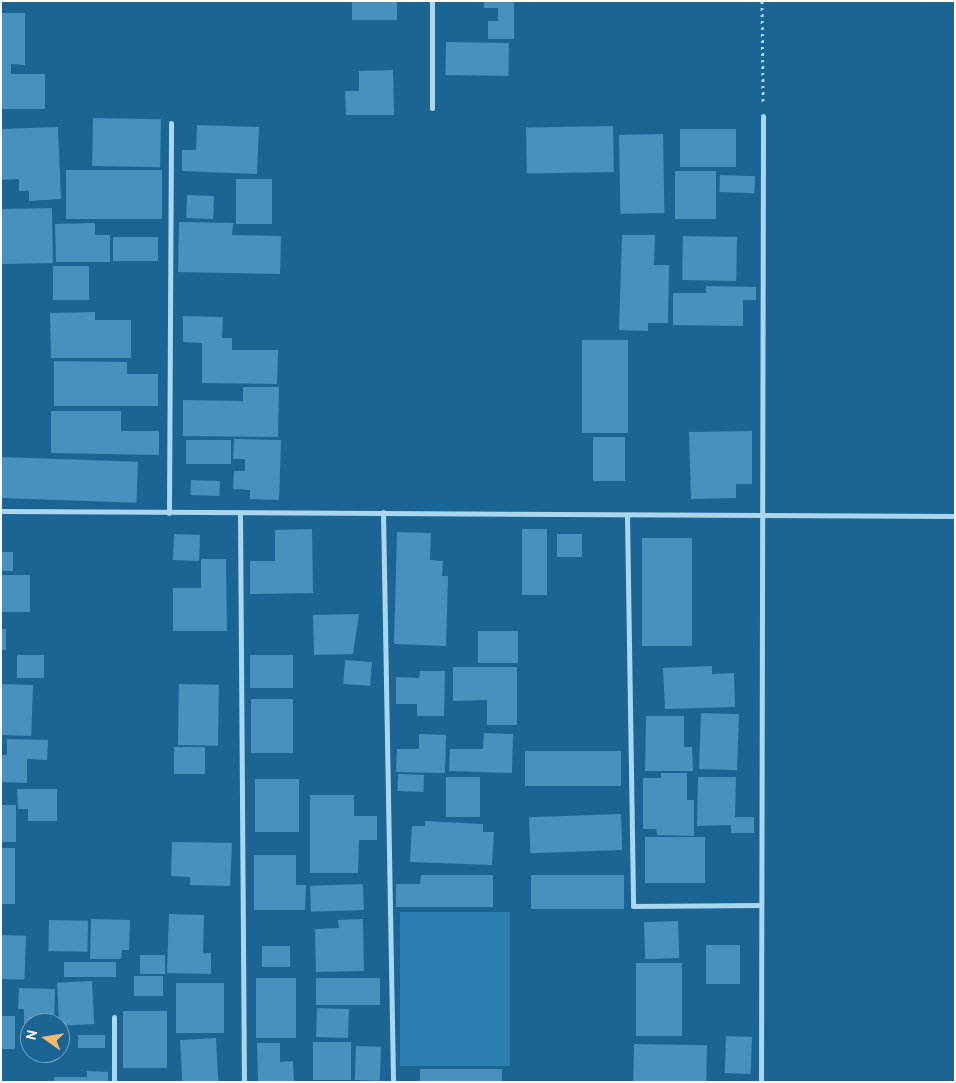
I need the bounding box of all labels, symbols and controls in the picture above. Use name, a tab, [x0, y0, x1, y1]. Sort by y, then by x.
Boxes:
north arrow	[20, 1013, 70, 1063]
text: N	[22, 1028, 41, 1041]

